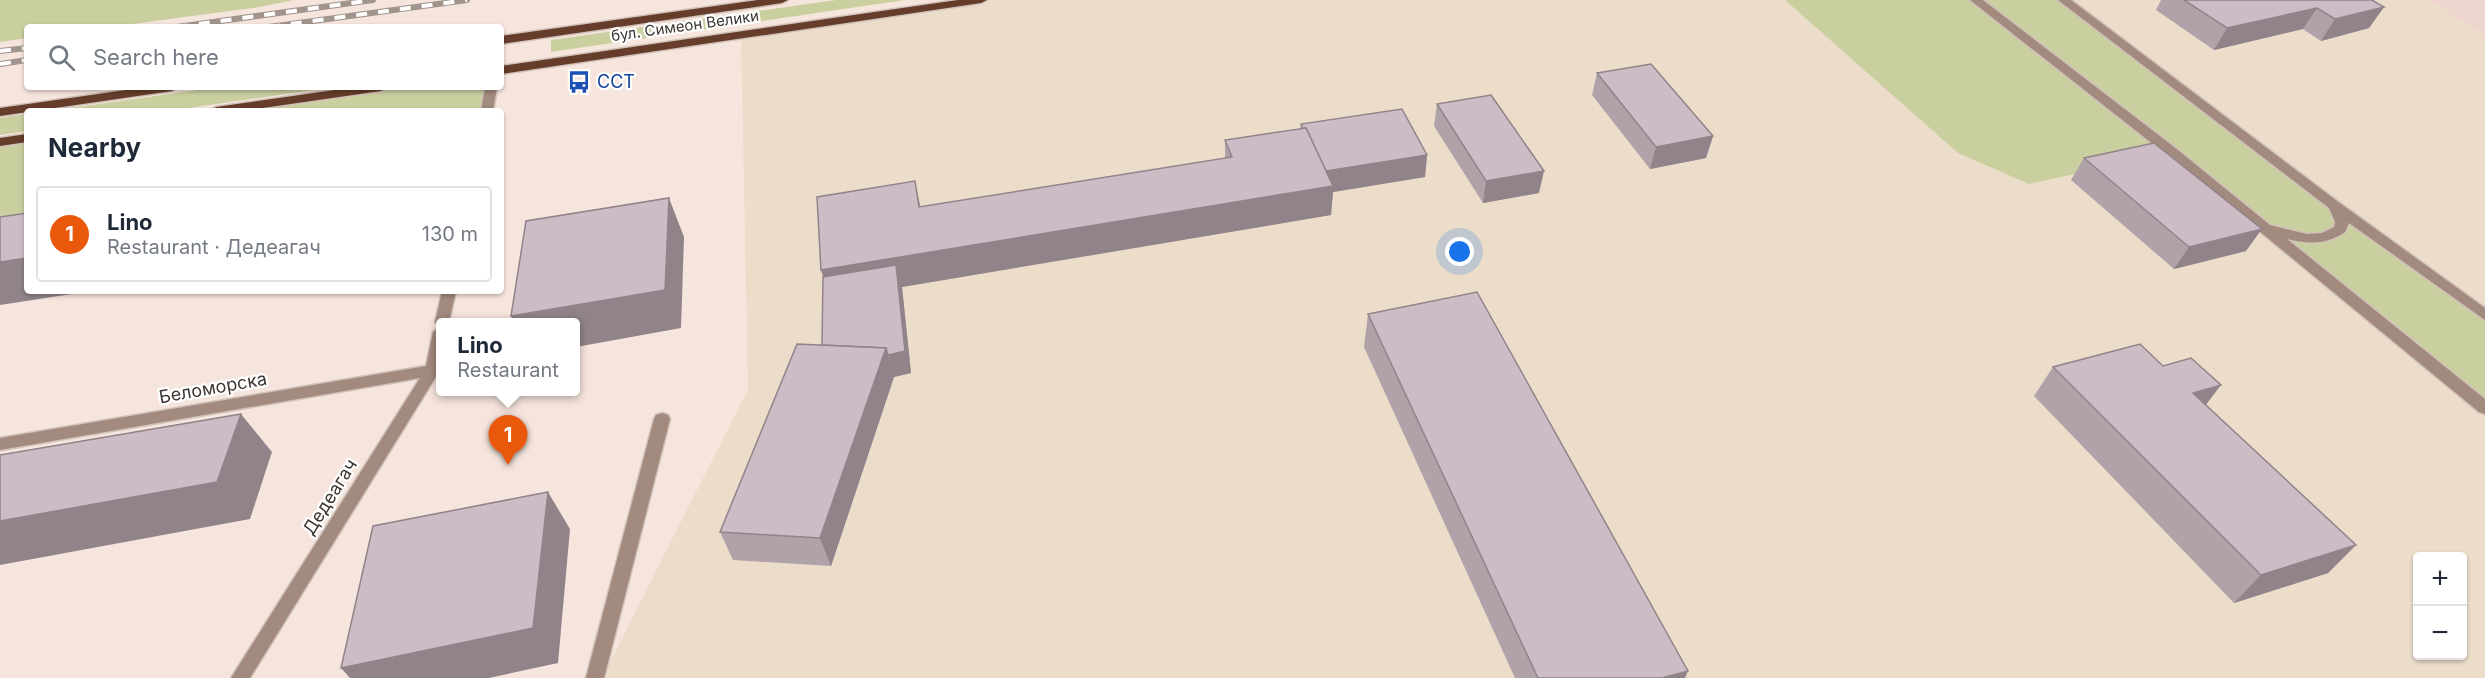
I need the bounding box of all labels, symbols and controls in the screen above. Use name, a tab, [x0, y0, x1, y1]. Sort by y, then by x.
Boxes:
street label: бул. Симеон Велики	[610, 6, 760, 45]
search box	[24, 24, 504, 90]
icon: search	[45, 41, 78, 74]
text: Search here	[93, 44, 219, 70]
bus stop icon: ССТ	[566, 69, 592, 95]
place label: ССТ	[597, 71, 635, 92]
text: Nearby	[48, 132, 141, 163]
text: Lino	[107, 209, 153, 235]
text: 1	[65, 222, 74, 246]
text: 130 m	[422, 222, 478, 246]
text: Restaurant · Дедеагач	[107, 235, 321, 259]
your location	[1445, 237, 1474, 266]
popup	[436, 318, 580, 396]
text: Lino	[457, 332, 503, 358]
text: Restaurant	[457, 358, 559, 382]
street label: Беломорска	[157, 368, 268, 407]
pin: 1	[488, 416, 528, 465]
street label: Дедеагач	[298, 455, 361, 539]
map controls	[2413, 552, 2467, 660]
button: +	[2413, 552, 2467, 606]
button: −	[2413, 606, 2467, 660]

